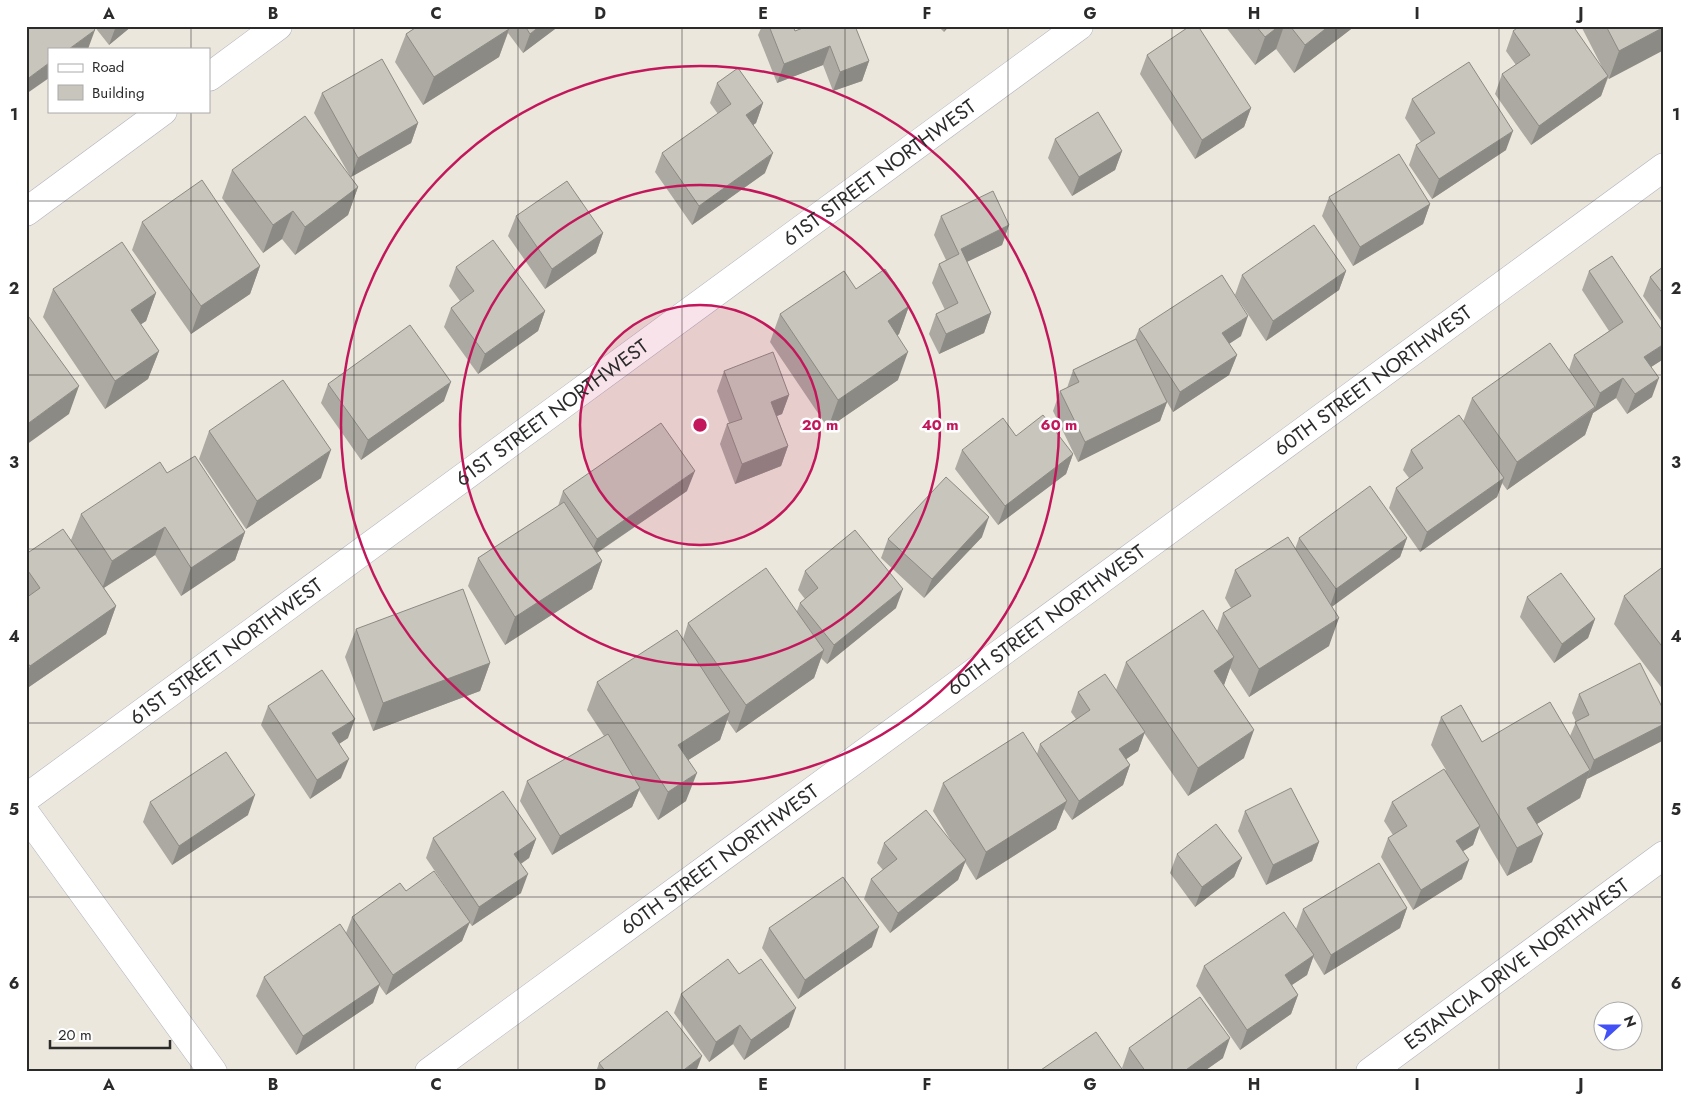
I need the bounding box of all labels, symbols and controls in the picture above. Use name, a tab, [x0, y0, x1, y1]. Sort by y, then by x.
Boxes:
text: A	[102, 2, 115, 25]
text: B	[268, 2, 278, 25]
text: C	[430, 2, 442, 25]
text: D	[594, 2, 606, 25]
text: E	[758, 2, 768, 25]
text: F	[923, 2, 931, 25]
text: G	[1083, 2, 1097, 25]
text: H	[1248, 2, 1260, 25]
text: I	[1414, 2, 1420, 25]
text: J	[1575, 2, 1584, 25]
legend	[48, 48, 210, 112]
text: Road	[92, 56, 124, 78]
text: Building	[92, 82, 144, 104]
street label: 61ST STREET NORTHWEST	[777, 92, 983, 253]
text: 1	[10, 103, 18, 126]
text: 1	[1672, 103, 1680, 126]
text: 2	[9, 277, 19, 300]
text: 2	[1671, 277, 1681, 300]
street label: 60TH STREET NORTHWEST	[1268, 298, 1479, 463]
street label: 61ST STREET NORTHWEST	[450, 332, 655, 493]
text: 20 m	[802, 414, 838, 436]
text: 40 m	[921, 414, 959, 436]
text: 60 m	[1041, 414, 1077, 436]
centre of rings	[691, 416, 709, 434]
text: 3	[9, 451, 19, 474]
text: 3	[1671, 451, 1681, 474]
street label: 60TH STREET NORTHWEST	[941, 537, 1152, 703]
street label: 61ST STREET NORTHWEST	[124, 571, 329, 732]
text: 4	[8, 625, 20, 648]
text: 4	[1670, 625, 1682, 648]
street label: 60TH STREET NORTHWEST	[615, 777, 825, 942]
text: 5	[9, 798, 19, 821]
text: 5	[1671, 798, 1681, 821]
street label: ESTANCIA DRIVE NORTHWEST	[1400, 873, 1634, 1053]
text: 6	[9, 972, 19, 995]
text: 6	[1671, 972, 1681, 995]
north arrow	[1592, 1000, 1642, 1050]
scale bar	[50, 1018, 170, 1050]
text: 20 m	[58, 1024, 92, 1046]
text: A	[102, 1073, 115, 1096]
text: B	[268, 1073, 278, 1096]
text: C	[430, 1073, 442, 1096]
text: D	[594, 1073, 606, 1096]
text: E	[758, 1073, 768, 1096]
text: F	[923, 1073, 931, 1096]
text: G	[1083, 1073, 1097, 1096]
text: H	[1248, 1073, 1260, 1096]
text: I	[1414, 1073, 1420, 1096]
text: J	[1575, 1073, 1584, 1096]

